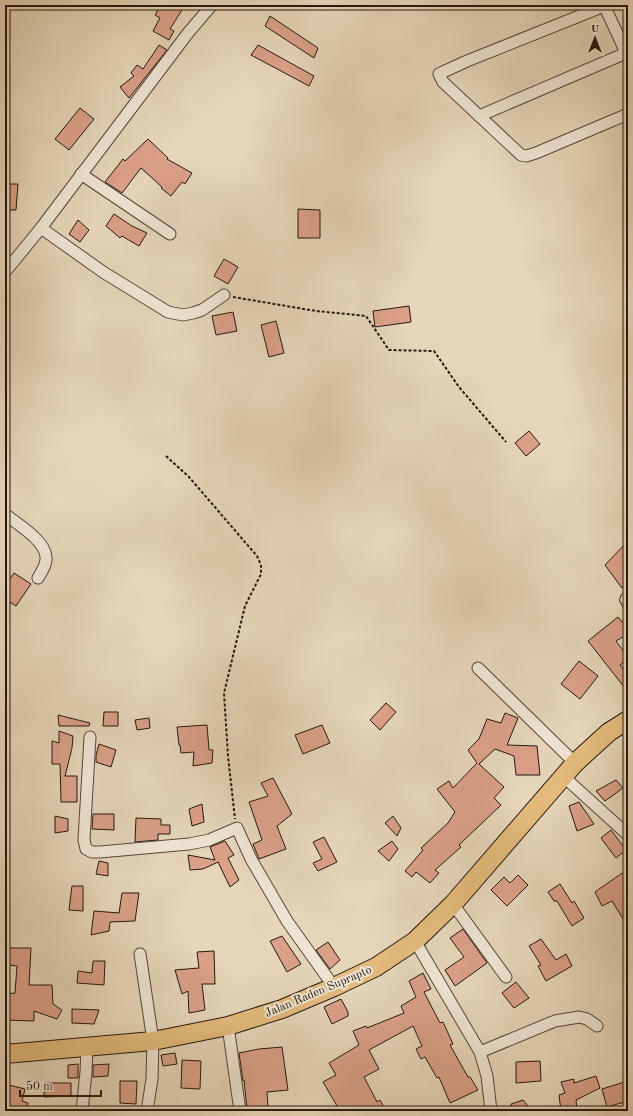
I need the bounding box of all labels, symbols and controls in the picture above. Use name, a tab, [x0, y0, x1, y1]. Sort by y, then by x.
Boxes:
north arrow	[575, 18, 615, 58]
text: U	[591, 24, 600, 35]
street label: Jalan Raden Suprapto	[263, 964, 374, 1020]
scale bar	[20, 1072, 101, 1098]
text: 50 m	[26, 1080, 53, 1093]

